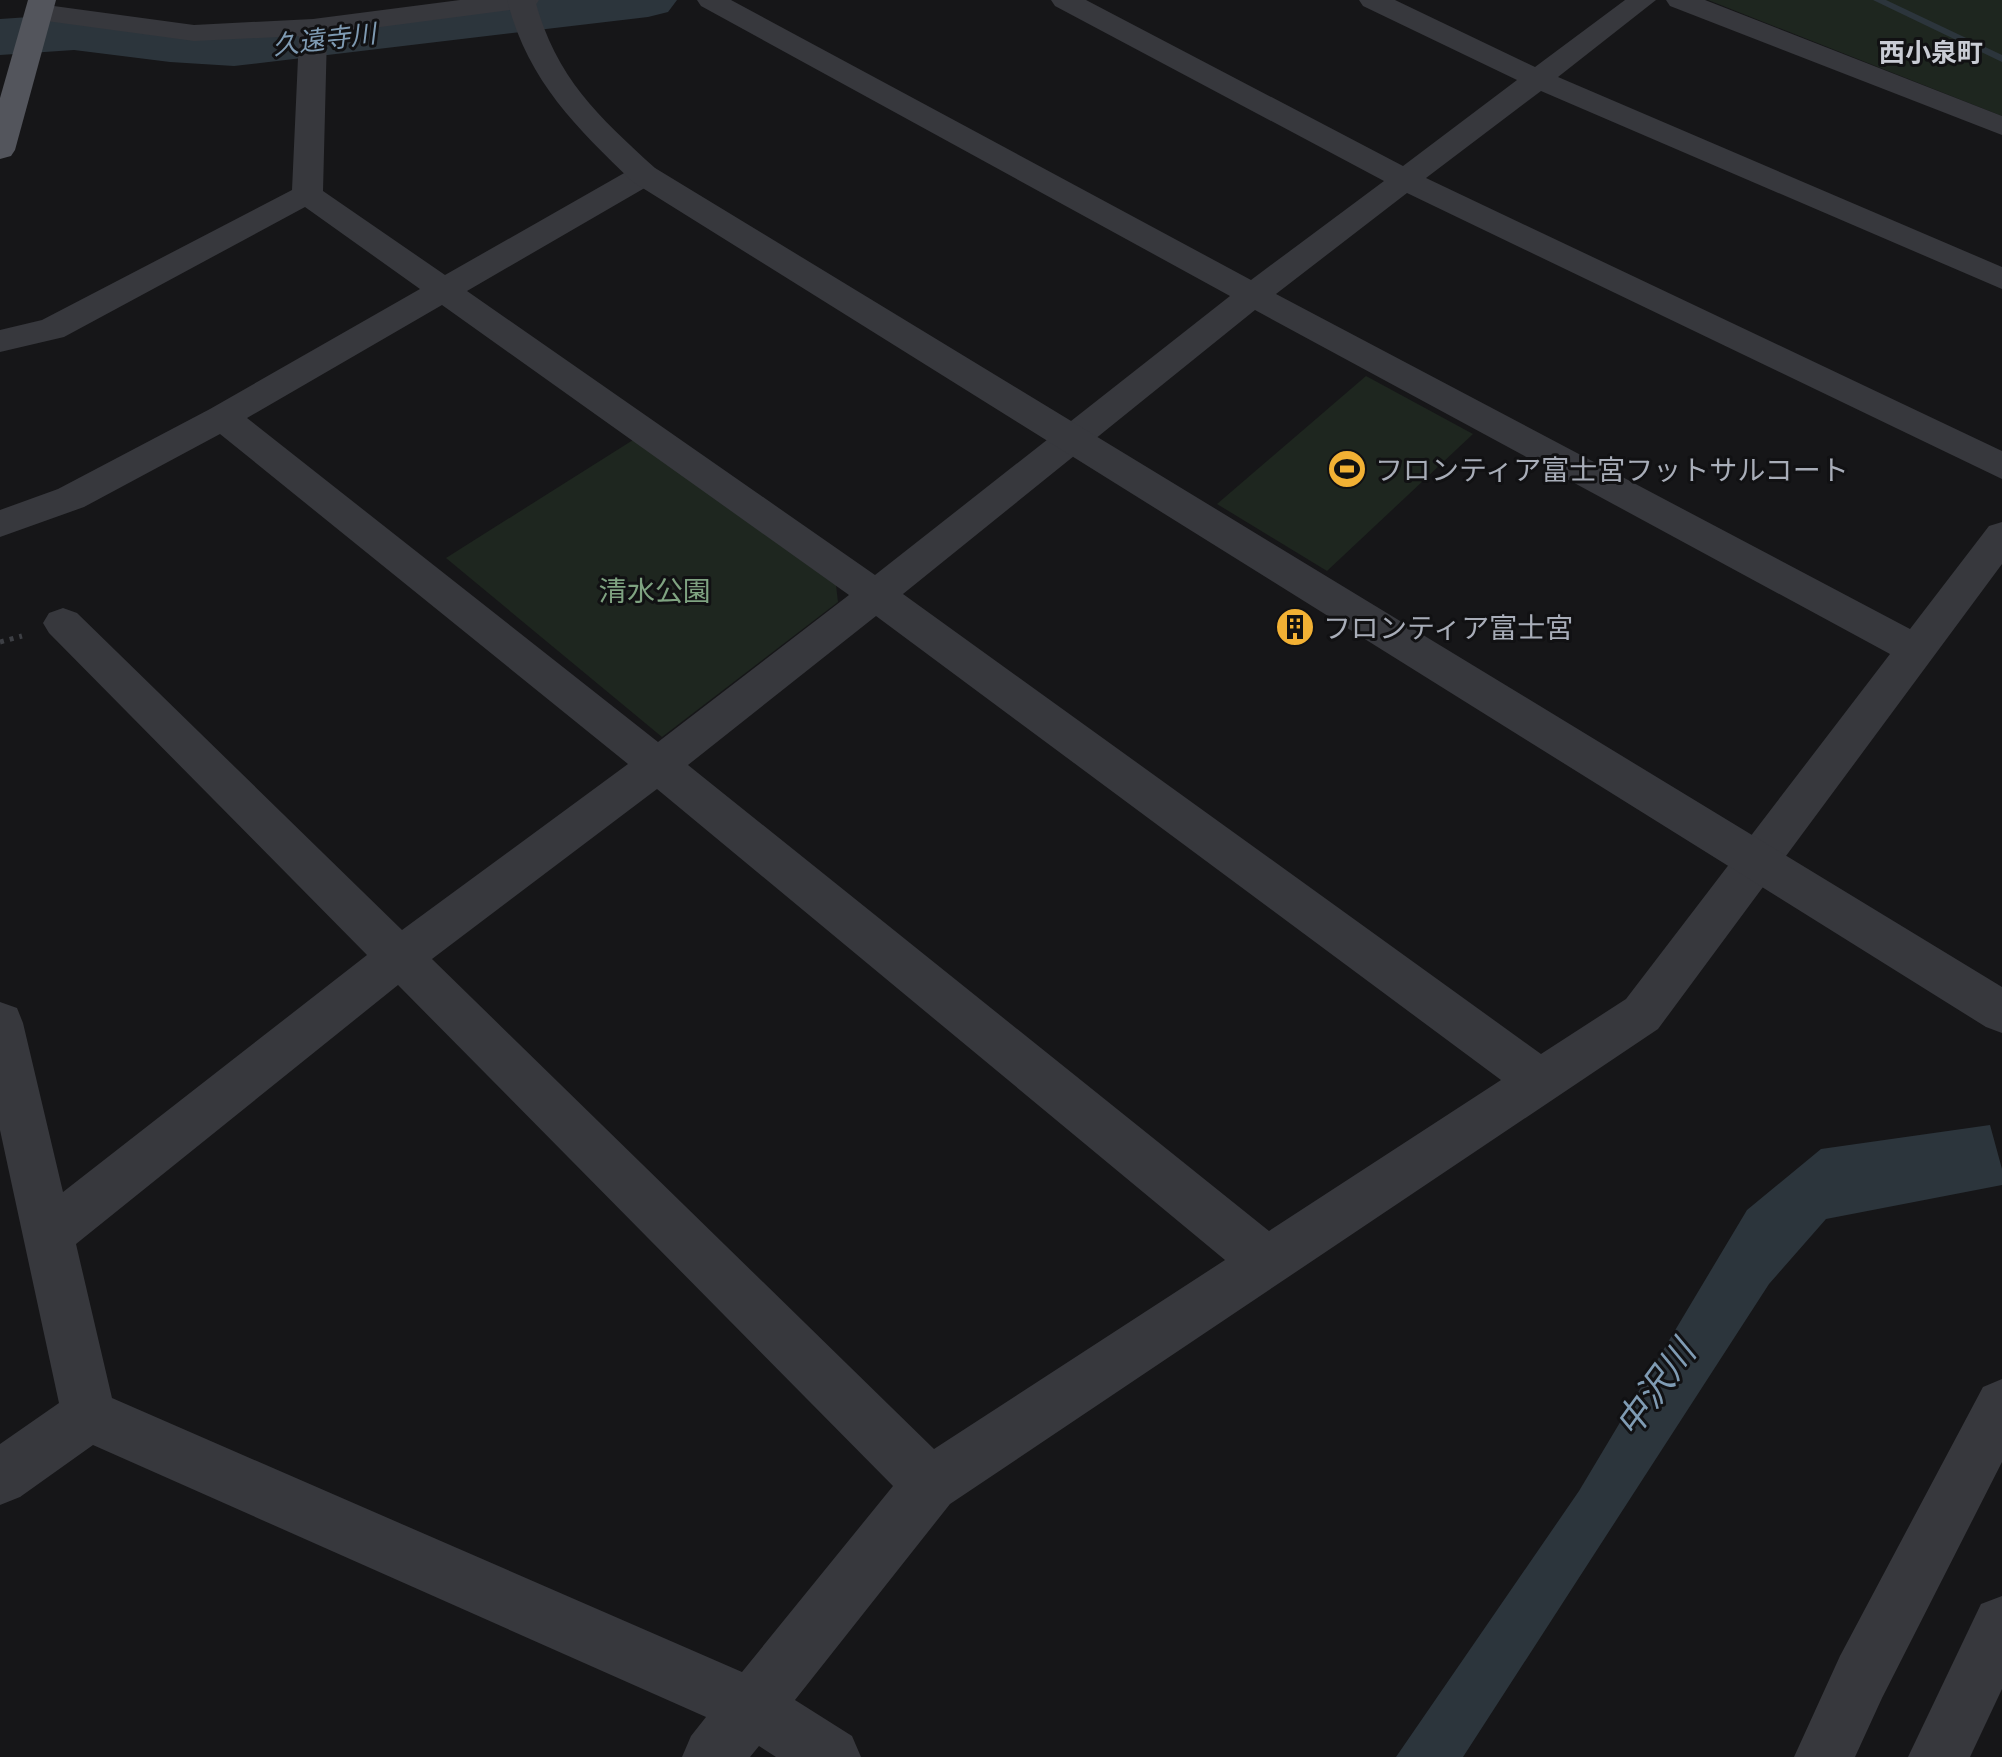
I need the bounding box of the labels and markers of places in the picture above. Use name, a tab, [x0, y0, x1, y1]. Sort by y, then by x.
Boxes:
sports icon: フロンティア富士宮フットサルコート	[1326, 448, 1368, 490]
place label: フロンティア富士宮フットサルコート	[1375, 452, 1849, 486]
building icon: フロンティア富士宮	[1274, 606, 1316, 648]
place label: フロンティア富士宮	[1323, 610, 1573, 644]

